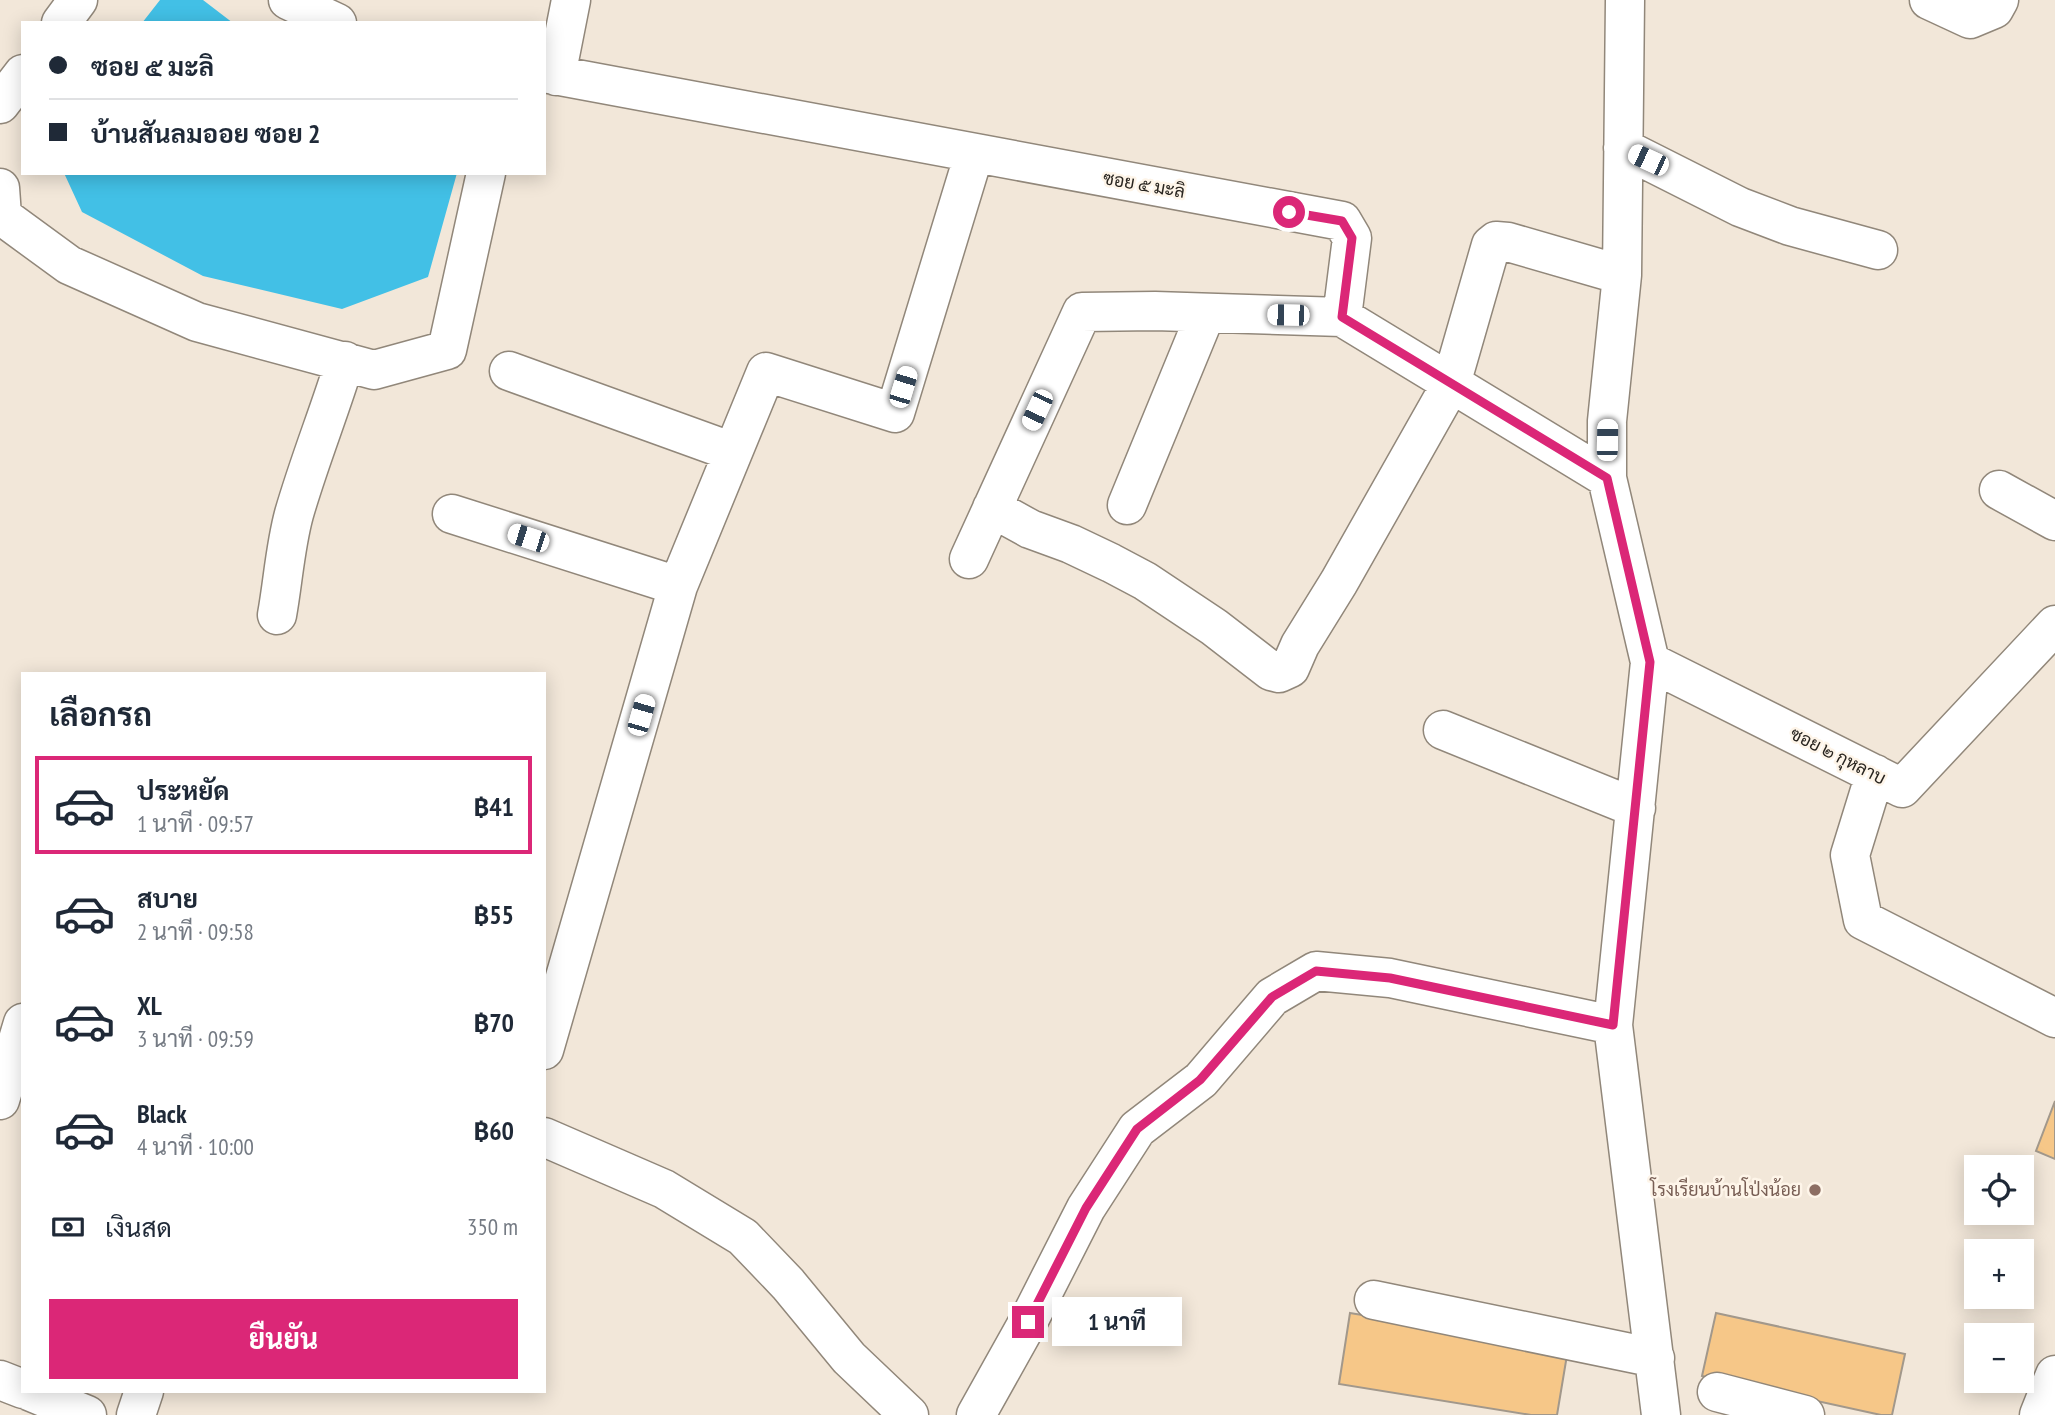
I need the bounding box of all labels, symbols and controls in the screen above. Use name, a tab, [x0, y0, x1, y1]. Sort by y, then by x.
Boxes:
text: ซอย ๕ มะลิ	[91, 50, 214, 83]
text: บ้านสันลมออย ซอย 2	[91, 117, 320, 150]
car	[1625, 142, 1672, 178]
street label: ซอย ๕ มะลิ	[1101, 166, 1187, 203]
route start	[1273, 196, 1305, 228]
car	[1267, 304, 1310, 326]
car	[887, 364, 920, 410]
car	[1019, 387, 1056, 433]
car	[1597, 419, 1618, 461]
car	[505, 522, 552, 554]
car	[626, 692, 657, 738]
text: เลือกรถ	[49, 693, 152, 735]
street label: ซอย ๒ กุหลาบ	[1786, 722, 1890, 790]
icon: car	[53, 774, 116, 837]
text: ประหยัด	[137, 774, 230, 807]
text: ฿41	[473, 790, 514, 823]
text: 1 นาที · 09:57	[137, 809, 254, 838]
icon: car	[53, 882, 116, 945]
text: สบาย	[137, 882, 198, 915]
text: ฿55	[473, 898, 514, 931]
text: 2 นาที · 09:58	[137, 917, 254, 946]
text: XL	[137, 989, 162, 1022]
icon: car	[53, 990, 116, 1053]
text: ฿70	[473, 1006, 514, 1039]
text: 3 นาที · 09:59	[137, 1024, 254, 1053]
text: Black	[137, 1097, 187, 1130]
icon: car	[53, 1098, 116, 1161]
text: ฿60	[473, 1114, 514, 1147]
text: 4 นาที · 10:00	[137, 1132, 254, 1161]
map controls	[1964, 1155, 2034, 1393]
button: locate	[1964, 1155, 2034, 1225]
place label: โรงเรียนบ้านโป่งน้อย	[1649, 1177, 1801, 1201]
marker: โรงเรียนบ้านโป่งน้อย	[1807, 1182, 1823, 1198]
icon: cash	[49, 1208, 87, 1246]
text: เงินสด	[105, 1211, 172, 1244]
text: 350 m	[467, 1212, 518, 1241]
button: +	[1964, 1239, 2034, 1309]
callout: 1 นาที	[1052, 1298, 1182, 1346]
button: ยืนยัน	[49, 1299, 518, 1379]
route end	[1012, 1306, 1044, 1338]
text: 1 นาที	[1088, 1307, 1146, 1336]
button: −	[1964, 1323, 2034, 1393]

